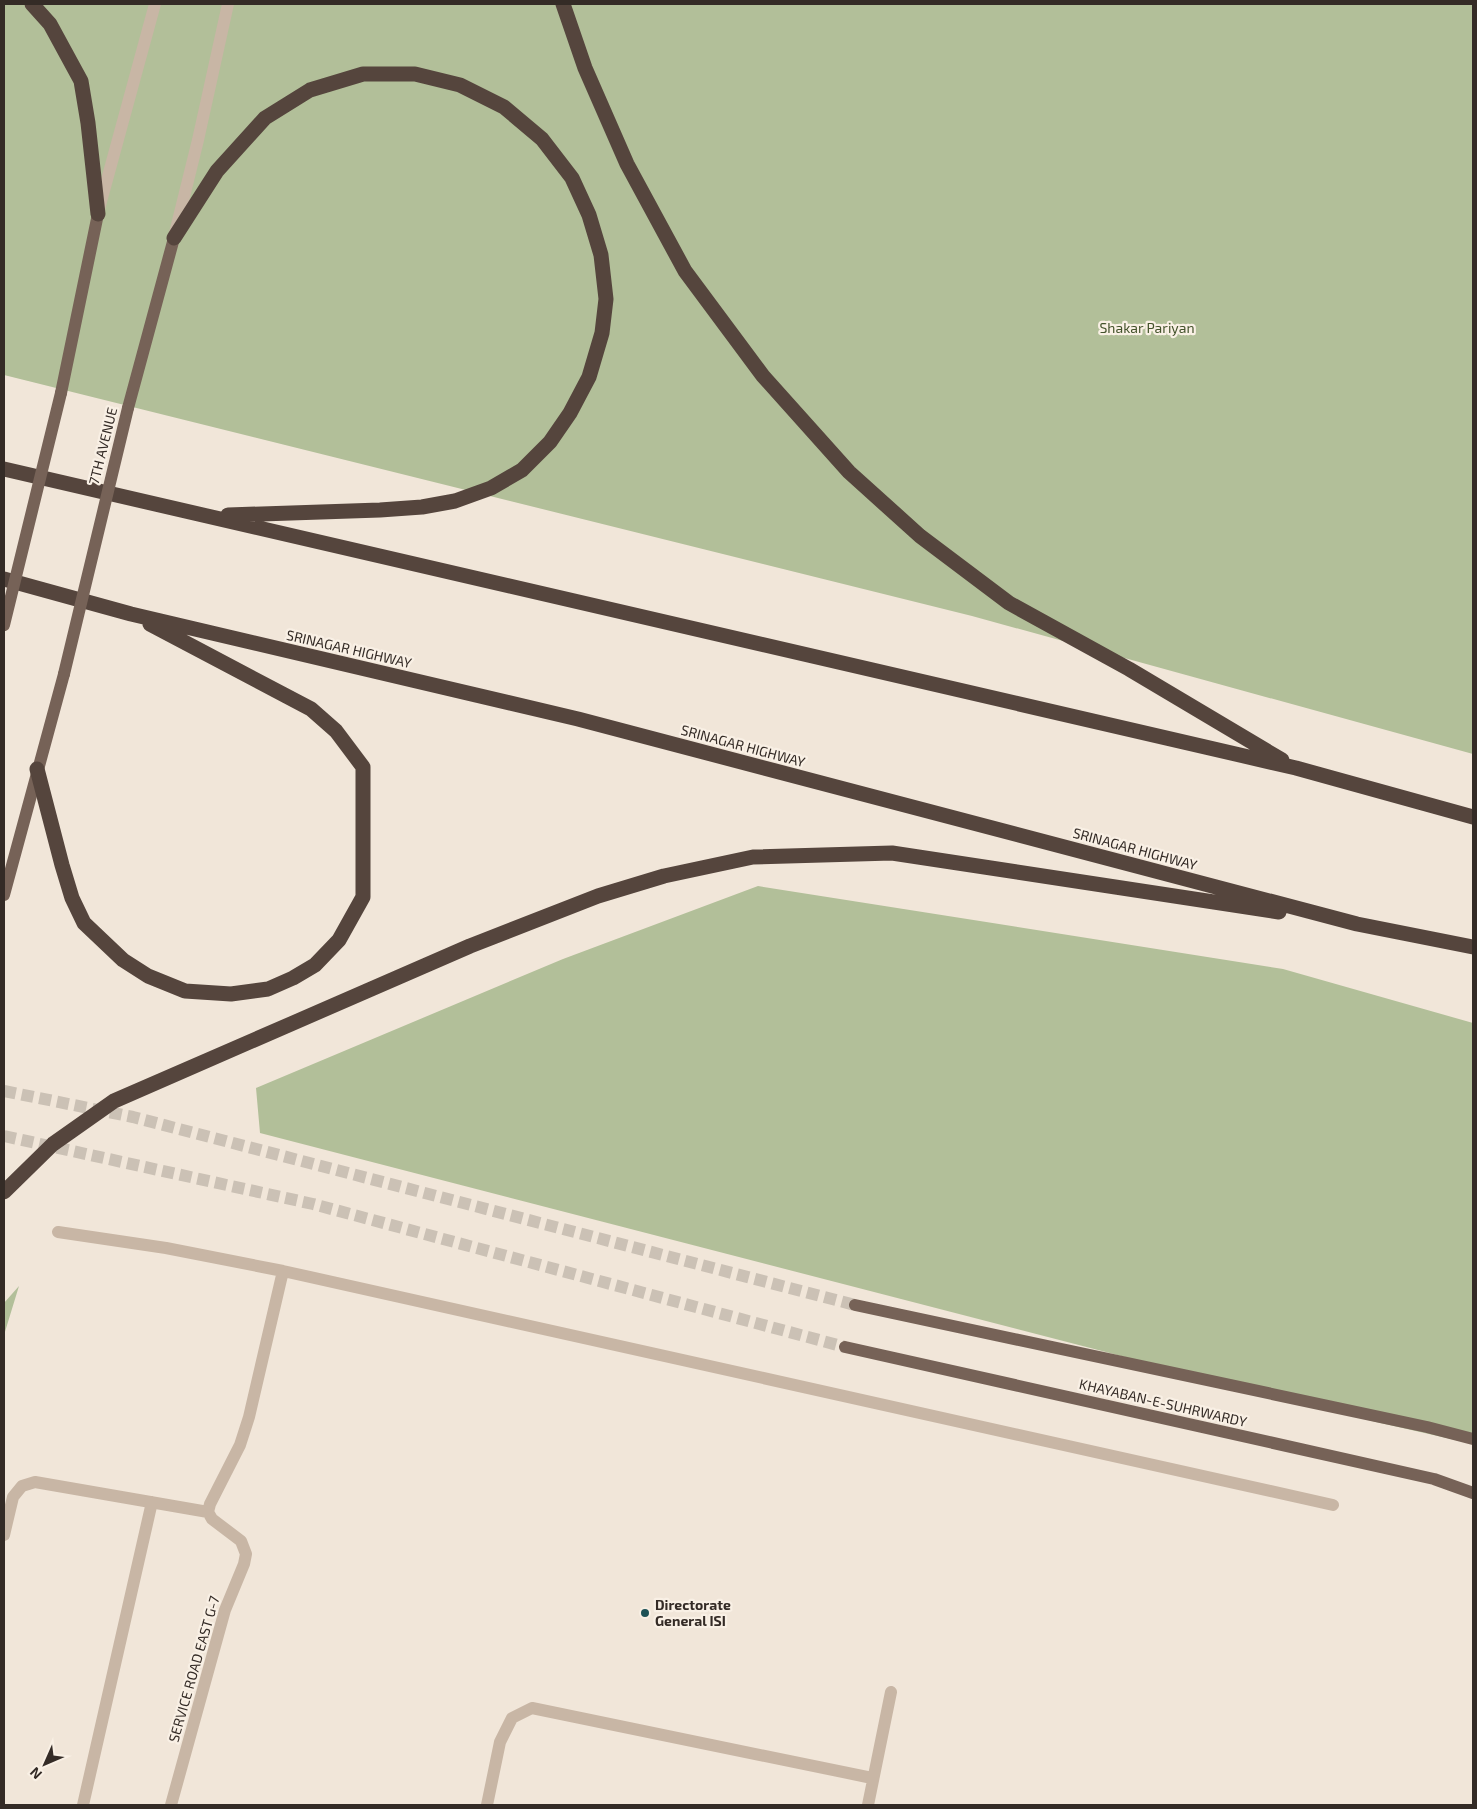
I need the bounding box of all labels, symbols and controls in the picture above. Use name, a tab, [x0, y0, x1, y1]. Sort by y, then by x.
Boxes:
park label: Shakar Pariyan	[1099, 319, 1195, 336]
street label: 7TH AVENUE	[85, 405, 120, 486]
street label: SRINAGAR HIGHWAY	[285, 626, 413, 671]
street label: SRINAGAR HIGHWAY	[679, 721, 807, 770]
street label: SRINAGAR HIGHWAY	[1071, 824, 1199, 873]
street label: KHAYABAN-E-SUHRWARDY	[1078, 1375, 1249, 1430]
street label: SERVICE ROAD EAST G-7	[164, 1594, 223, 1744]
place label: Directorate General ISI	[655, 1596, 731, 1629]
marker: Directorate General ISI	[639, 1607, 651, 1619]
north arrow	[20, 1739, 70, 1789]
text: N	[26, 1764, 45, 1783]

